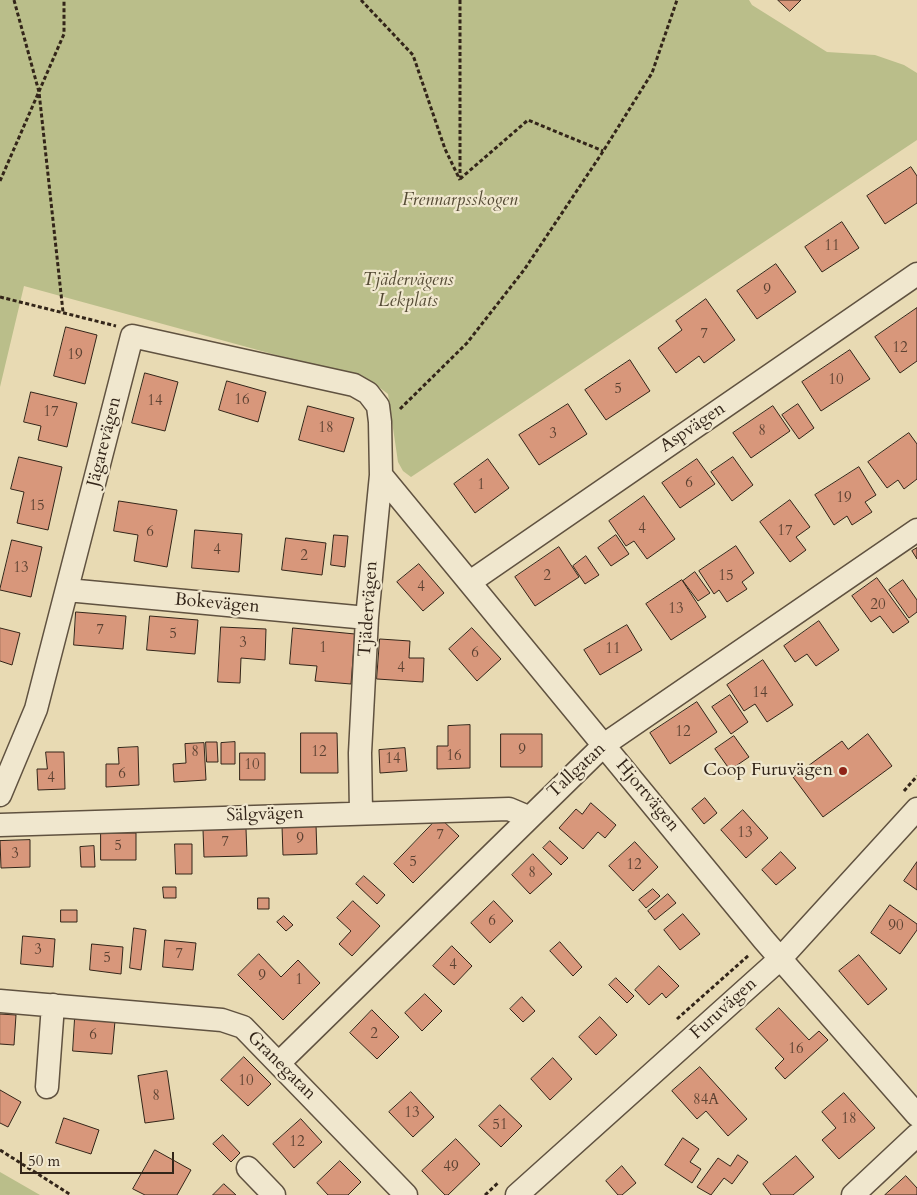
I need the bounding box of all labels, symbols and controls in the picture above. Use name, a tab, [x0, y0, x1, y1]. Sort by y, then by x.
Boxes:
park label: Frennarpsskogen	[402, 190, 518, 212]
house number: 11	[824, 238, 840, 256]
park label: Tjädervägens Lekplats	[362, 270, 454, 312]
house number: 9	[763, 282, 771, 300]
house number: 7	[700, 326, 708, 344]
house number: 12	[892, 340, 908, 358]
house number: 19	[67, 347, 83, 365]
house number: 10	[828, 372, 844, 390]
house number: 5	[614, 381, 622, 399]
house number: 16	[234, 392, 250, 410]
house number: 14	[147, 393, 163, 411]
street label: Jägarevägen	[83, 395, 127, 489]
street label: Aspvägen	[656, 398, 730, 458]
house number: 17	[43, 404, 59, 422]
house number: 18	[318, 420, 334, 438]
house number: 8	[758, 423, 766, 441]
house number: 3	[549, 426, 557, 444]
house number: 6	[685, 475, 693, 493]
house number: 1	[477, 477, 485, 495]
house number: 19	[836, 490, 852, 508]
house number: 15	[29, 498, 45, 516]
house number: 4	[638, 521, 646, 539]
house number: 17	[777, 523, 793, 541]
house number: 6	[146, 524, 154, 542]
house number: 4	[213, 542, 221, 560]
house number: 2	[300, 548, 308, 566]
house number: 13	[13, 560, 29, 578]
street label: Tjädervägen	[355, 560, 383, 658]
house number: 2	[543, 568, 551, 586]
house number: 15	[718, 568, 734, 586]
house number: 4	[417, 579, 425, 597]
street label: Bokevägen	[174, 590, 260, 618]
house number: 20	[870, 597, 886, 615]
house number: 13	[668, 601, 684, 619]
house number: 7	[96, 622, 104, 640]
house number: 5	[169, 626, 177, 644]
house number: 3	[239, 635, 247, 653]
house number: 1	[319, 640, 327, 658]
house number: 11	[605, 641, 621, 659]
house number: 6	[471, 645, 479, 663]
house number: 4	[397, 660, 405, 678]
house number: 14	[752, 685, 768, 703]
house number: 12	[675, 724, 691, 742]
street label: Tallgatan	[543, 739, 611, 803]
house number: 9	[518, 742, 526, 760]
house number: 8	[191, 744, 199, 762]
house number: 12	[311, 744, 327, 762]
house number: 16	[446, 748, 462, 766]
house number: 14	[385, 751, 401, 769]
street label: Hjortvägen	[611, 755, 683, 837]
house number: 10	[244, 757, 260, 775]
place label: Coop Furuvägen	[703, 760, 833, 782]
marker: Coop Furuvägen	[837, 765, 849, 777]
house number: 6	[118, 766, 126, 784]
house number: 4	[47, 770, 55, 788]
street label: Sälgvägen	[226, 803, 304, 827]
house number: 13	[737, 825, 753, 843]
house number: 7	[436, 827, 444, 845]
house number: 9	[296, 831, 304, 849]
house number: 7	[221, 834, 229, 852]
house number: 5	[114, 838, 122, 856]
house number: 3	[11, 846, 19, 864]
house number: 5	[409, 854, 417, 872]
house number: 12	[626, 857, 642, 875]
house number: 8	[528, 865, 536, 883]
house number: 6	[488, 913, 496, 931]
house number: 90	[888, 918, 904, 936]
house number: 3	[34, 942, 42, 960]
house number: 7	[175, 946, 183, 964]
house number: 5	[103, 950, 111, 968]
house number: 4	[449, 957, 457, 975]
house number: 9	[258, 968, 266, 986]
house number: 1	[295, 972, 303, 990]
street label: Furuvägen	[686, 974, 762, 1044]
house number: 2	[370, 1026, 378, 1044]
house number: 6	[89, 1027, 97, 1045]
street label: Granegatan	[242, 1027, 320, 1105]
house number: 16	[788, 1041, 804, 1059]
house number: 10	[238, 1073, 254, 1091]
house number: 8	[152, 1088, 160, 1106]
house number: 84A	[693, 1092, 719, 1110]
house number: 13	[404, 1105, 420, 1123]
house number: 18	[841, 1111, 857, 1129]
house number: 51	[492, 1117, 508, 1135]
house number: 12	[289, 1134, 305, 1152]
scale bar	[22, 1142, 176, 1174]
text: 50 m	[28, 1151, 60, 1171]
house number: 49	[443, 1159, 459, 1177]

